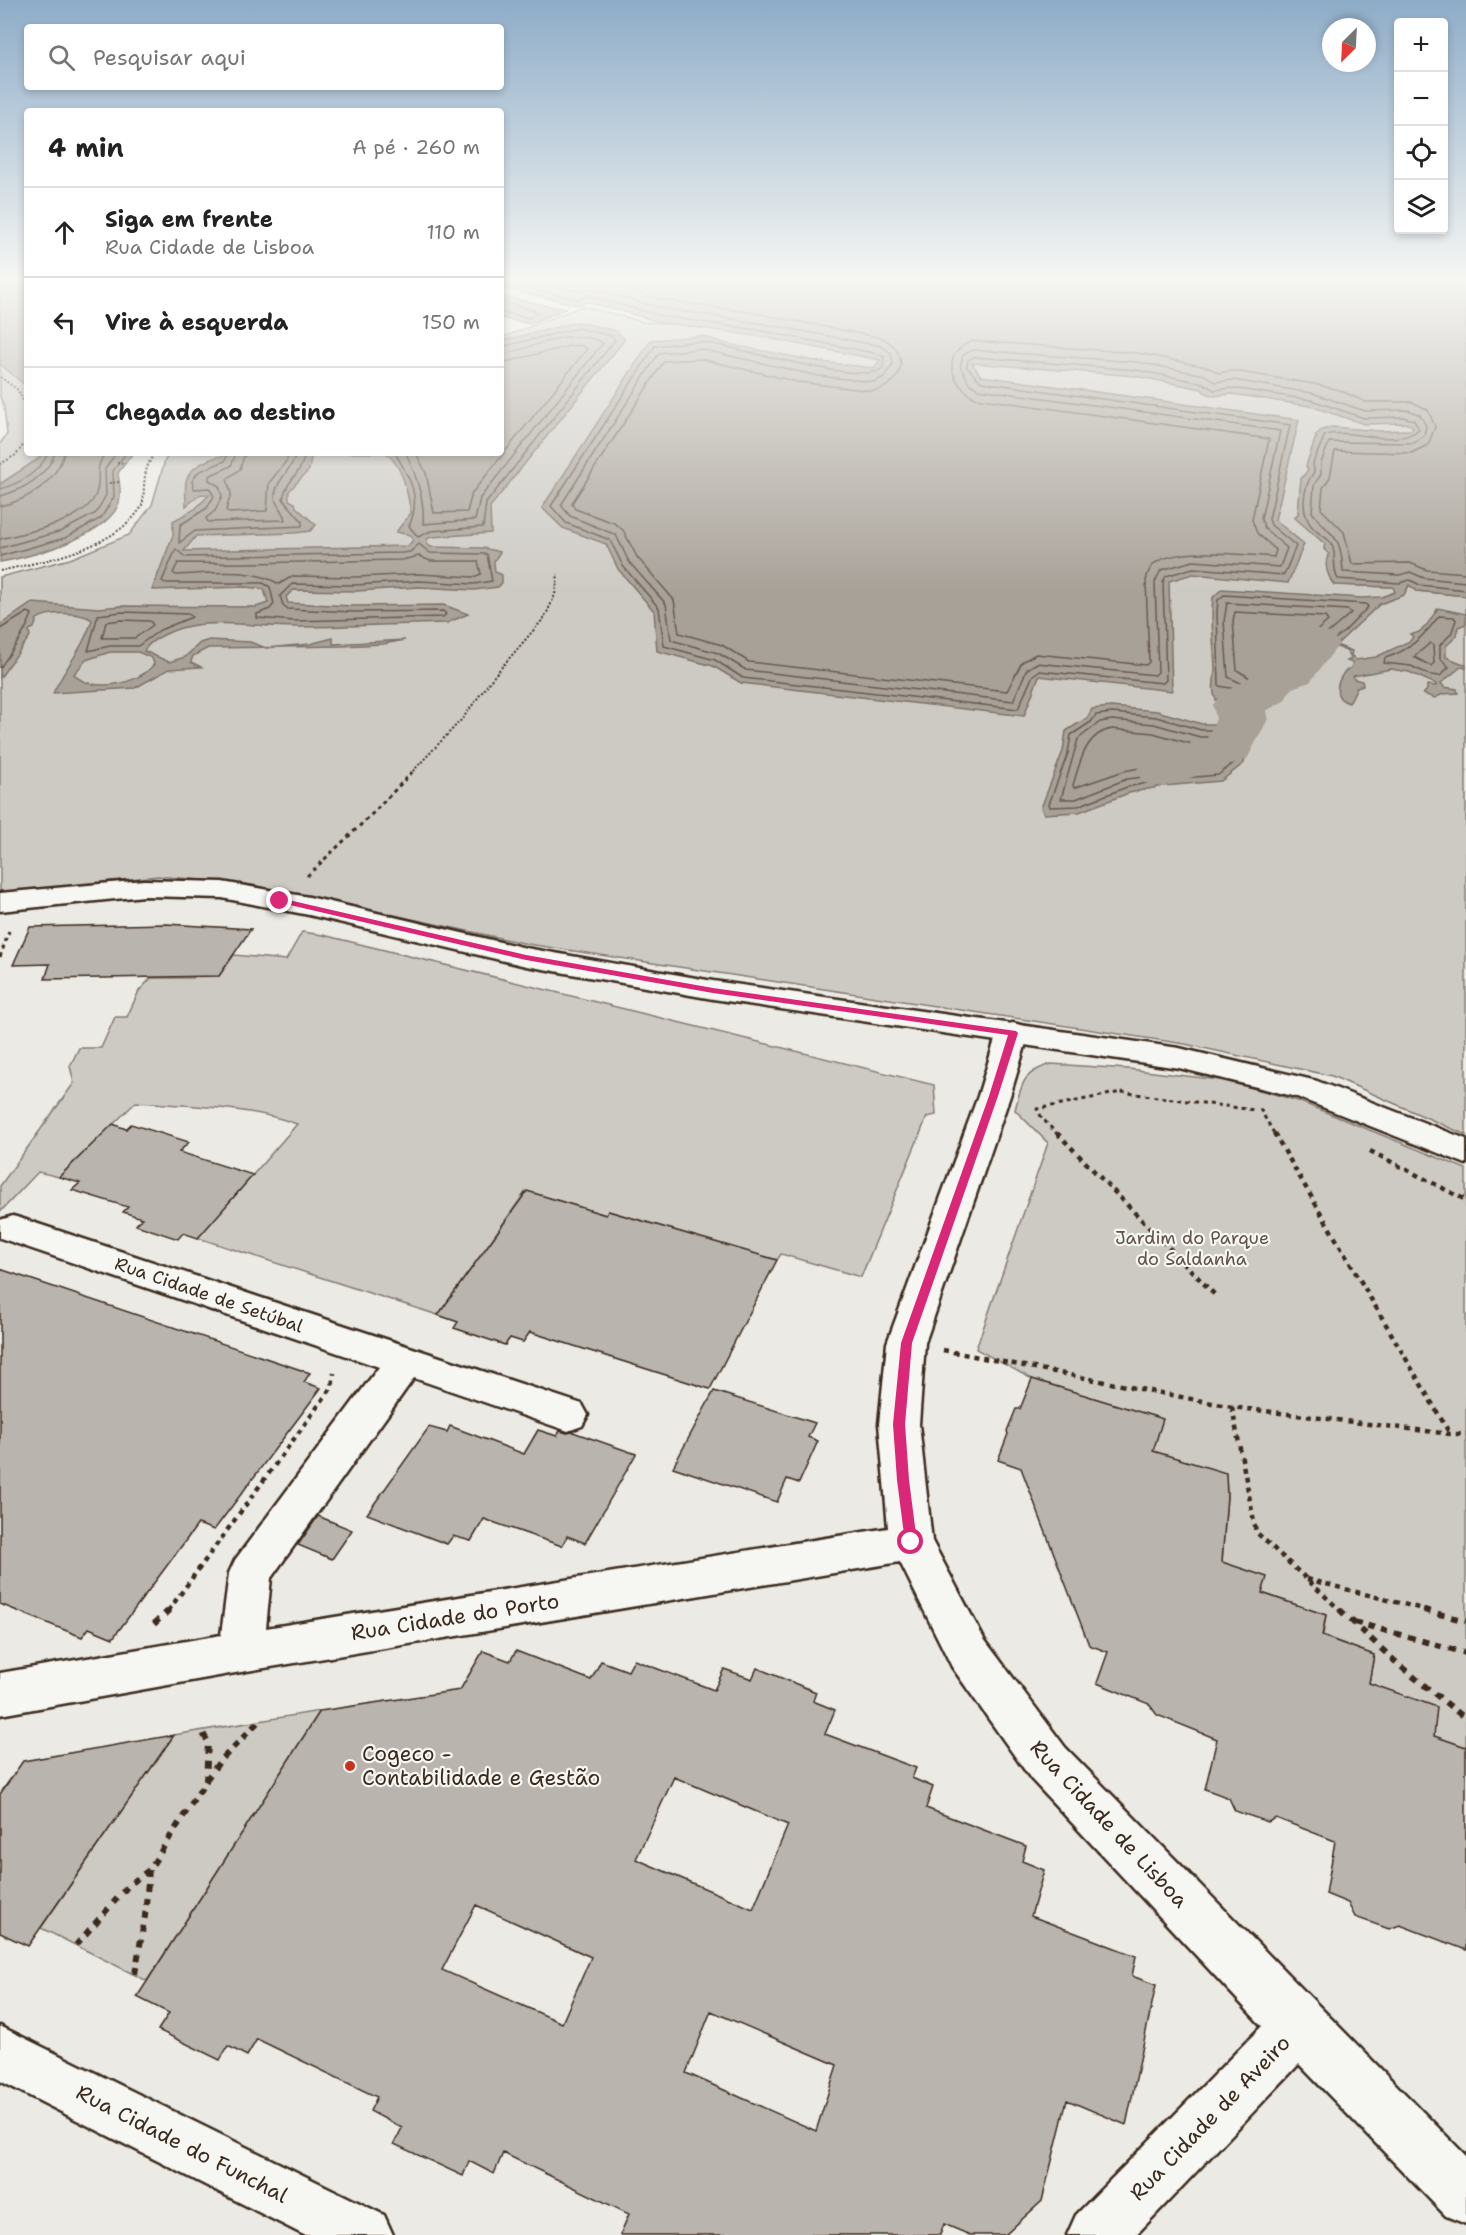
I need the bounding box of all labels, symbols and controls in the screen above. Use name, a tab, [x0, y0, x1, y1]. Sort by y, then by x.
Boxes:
north arrow	[1322, 18, 1376, 72]
map controls	[1394, 18, 1448, 234]
button: +	[1394, 18, 1448, 72]
search box	[24, 24, 504, 90]
icon: search	[45, 41, 78, 74]
text: Pesquisar aqui	[93, 43, 246, 72]
button: −	[1394, 72, 1448, 126]
button: locate	[1394, 126, 1448, 180]
text: 4 min	[48, 130, 124, 165]
text: A pé · 260 m	[352, 134, 480, 160]
button: layers	[1394, 180, 1448, 234]
text: Siga em frente	[105, 205, 273, 234]
icon: ahead	[48, 216, 81, 249]
text: 110 m	[426, 219, 480, 245]
text: Rua Cidade de Lisboa	[105, 234, 314, 260]
icon: left	[48, 306, 81, 339]
text: Vire à esquerda	[105, 308, 288, 337]
text: 150 m	[422, 309, 480, 335]
icon: arrive	[48, 396, 81, 429]
text: Chegada ao destino	[105, 398, 336, 427]
route end	[266, 887, 292, 913]
park label: Jardim do Parque do Saldanha	[1115, 1226, 1269, 1271]
street label: Rua Cidade de Setúbal	[112, 1251, 307, 1339]
route start	[897, 1528, 923, 1554]
street label: Rua Cidade do Porto	[349, 1587, 561, 1647]
street label: Rua Cidade de Lisboa	[1024, 1734, 1194, 1914]
place label: Cogeco - Contabilidade e Gestão	[362, 1740, 600, 1792]
marker: Cogeco - Contabilidade e Gestão	[343, 1759, 357, 1773]
street label: Rua Cidade de Aveiro	[1124, 2029, 1296, 2207]
street label: Rua Cidade do Funchal	[71, 2078, 293, 2210]

